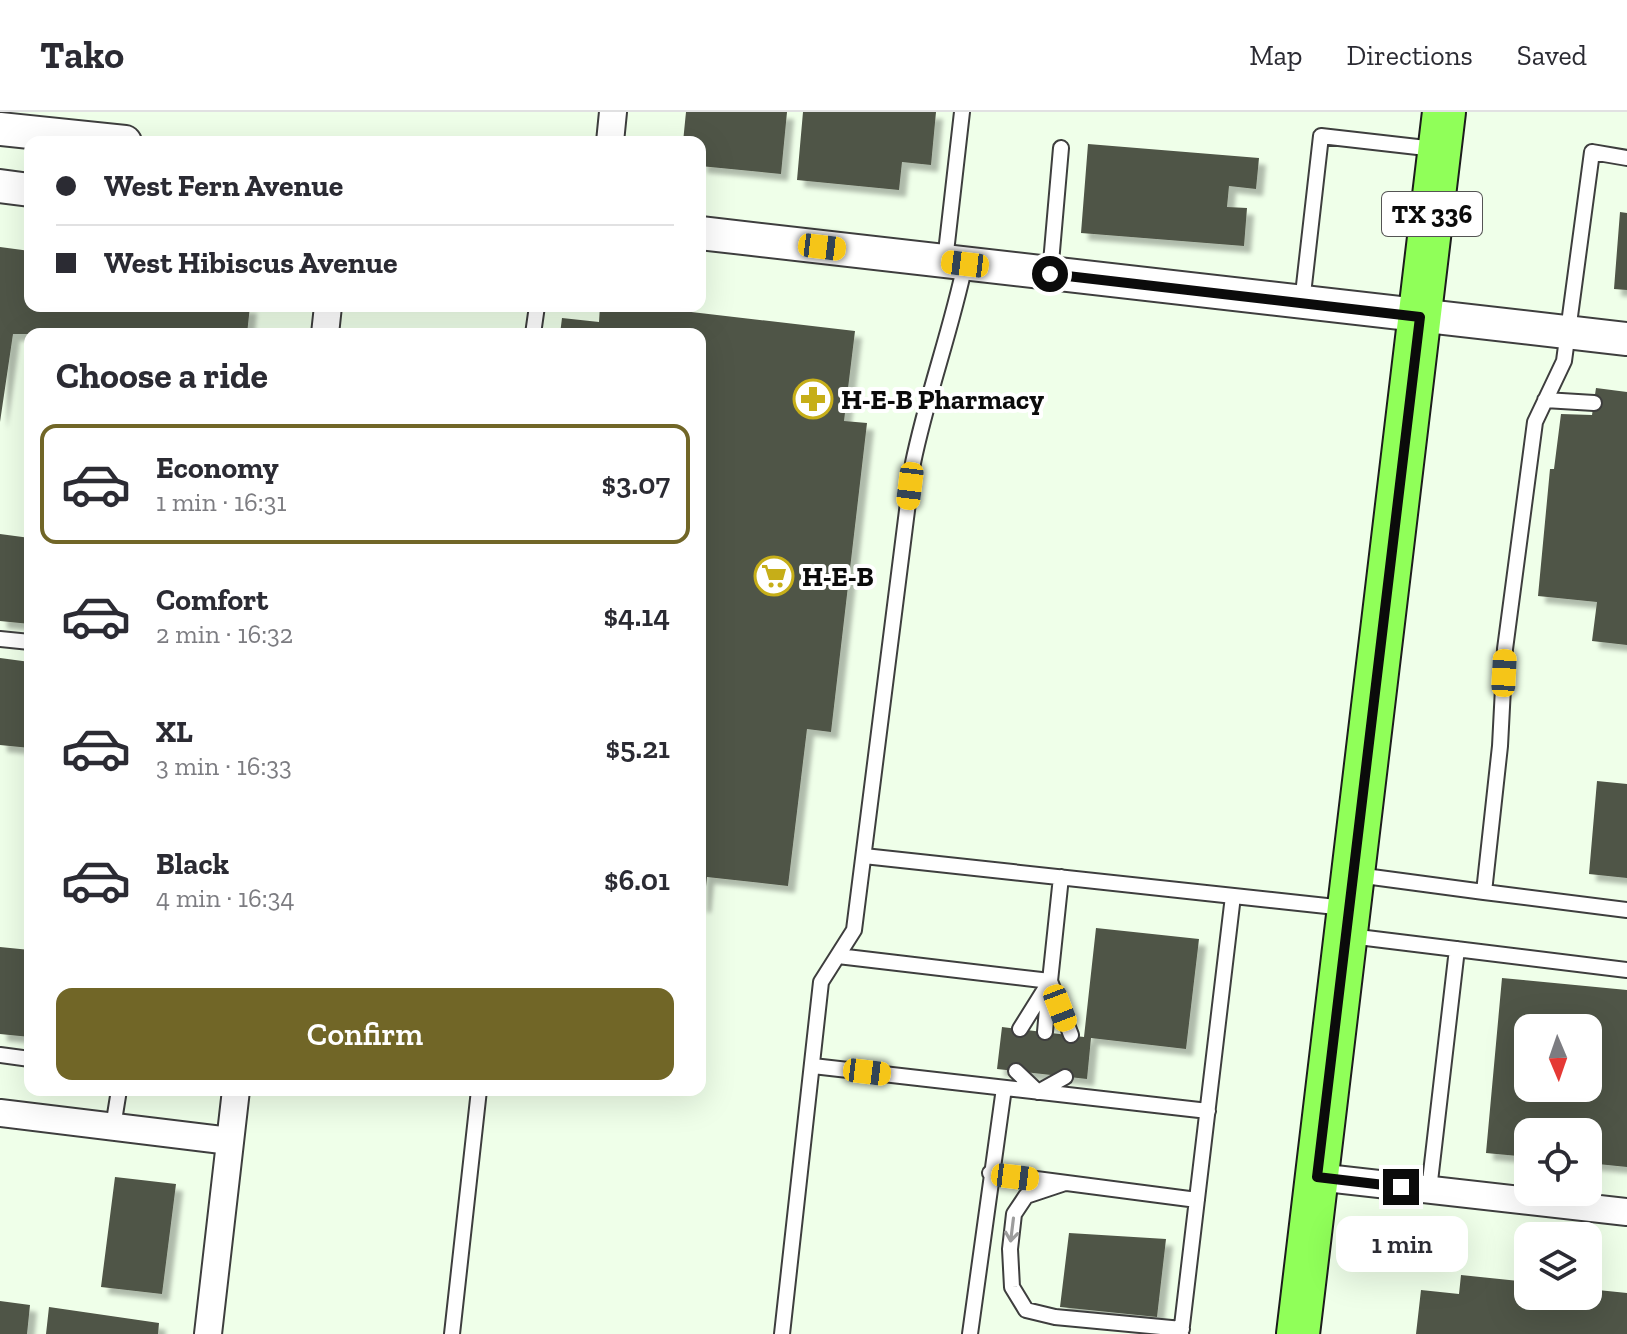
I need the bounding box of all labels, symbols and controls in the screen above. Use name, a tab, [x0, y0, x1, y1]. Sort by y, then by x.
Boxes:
text: Tako	[40, 32, 124, 78]
text: Map	[1249, 39, 1302, 72]
text: Directions	[1346, 39, 1473, 72]
text: Saved	[1517, 39, 1587, 72]
text: West Fern Avenue	[104, 168, 343, 204]
road number: TX 336	[1382, 192, 1482, 236]
car	[797, 232, 847, 262]
text: West Hibiscus Avenue	[104, 245, 398, 281]
car	[940, 249, 990, 279]
route start	[1032, 256, 1068, 292]
text: Choose a ride	[56, 354, 268, 397]
pharmacy icon: H-E-B Pharmacy	[792, 378, 834, 420]
place label: H-E-B Pharmacy	[841, 383, 1044, 416]
icon: car	[60, 448, 132, 520]
text: Economy	[156, 450, 279, 486]
car	[895, 461, 925, 511]
text: $3.07	[602, 466, 670, 502]
text: 1 min · 16:31	[156, 486, 286, 518]
supermarket icon: H-E-B	[753, 555, 795, 597]
place label: H-E-B	[802, 560, 874, 593]
icon: car	[60, 580, 132, 652]
text: Comfort	[156, 582, 268, 618]
text: $4.14	[603, 598, 670, 634]
text: 2 min · 16:32	[156, 618, 293, 650]
car	[1491, 648, 1517, 698]
icon: car	[60, 712, 132, 784]
text: XL	[156, 714, 193, 750]
text: $5.21	[606, 730, 670, 766]
text: 3 min · 16:33	[156, 750, 292, 782]
icon: car	[60, 844, 132, 916]
text: Black	[156, 846, 229, 882]
text: $6.01	[604, 862, 670, 898]
text: 4 min · 16:34	[156, 882, 294, 914]
car	[1040, 981, 1080, 1035]
button: Confirm	[56, 988, 674, 1080]
north arrow	[1514, 1014, 1602, 1102]
map controls	[1514, 1014, 1602, 1310]
car	[842, 1057, 892, 1087]
button: locate	[1514, 1118, 1602, 1206]
car	[990, 1162, 1040, 1192]
route end	[1383, 1169, 1419, 1205]
callout: 1 min	[1335, 1215, 1467, 1271]
one-way arrow	[1005, 1216, 1020, 1242]
button: layers	[1514, 1222, 1602, 1310]
text: 1 min	[1371, 1228, 1433, 1260]

